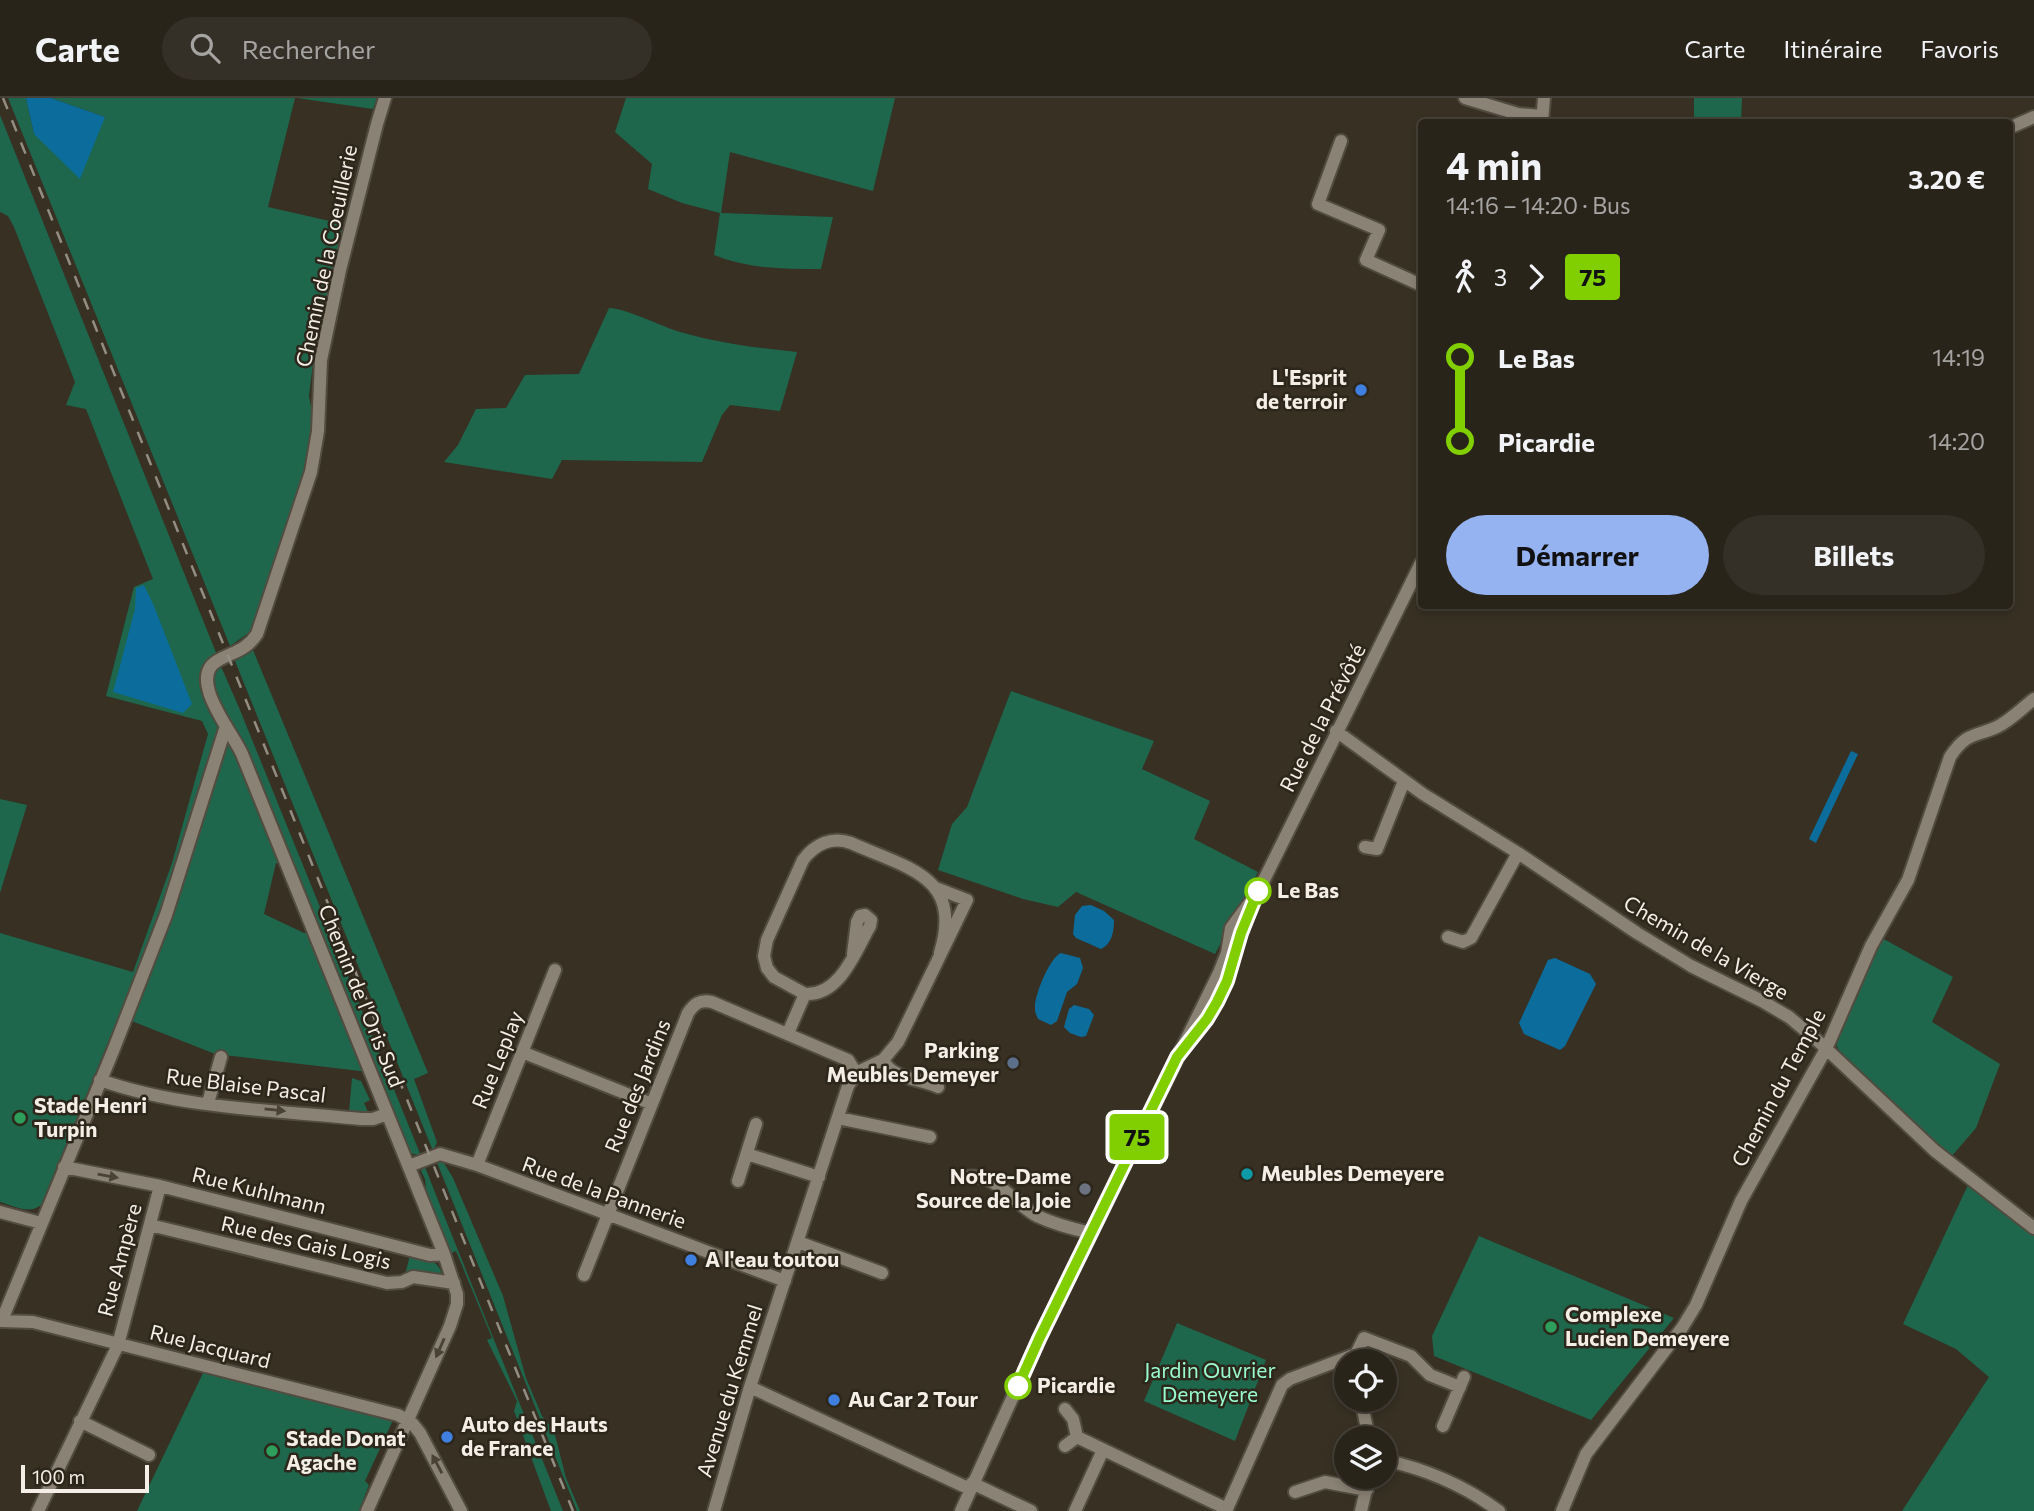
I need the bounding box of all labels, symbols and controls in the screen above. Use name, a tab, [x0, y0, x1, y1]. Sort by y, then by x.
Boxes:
search box	[162, 17, 652, 80]
text: Carte	[35, 28, 120, 69]
icon: search	[186, 29, 224, 67]
text: Rechercher	[242, 33, 375, 64]
text: Carte	[1685, 34, 1746, 63]
text: Itinéraire	[1784, 34, 1883, 63]
text: Favoris	[1921, 34, 1999, 63]
text: 4 min	[1446, 141, 1542, 188]
street label: Chemin de la Coeuillerie	[290, 142, 361, 369]
text: 3.20 €	[1908, 163, 1985, 194]
text: 14:16 – 14:20 · Bus	[1446, 191, 1630, 219]
icon: walk	[1446, 258, 1484, 296]
icon: forward	[1517, 258, 1555, 296]
text: 75	[1579, 262, 1606, 291]
text: 3	[1494, 263, 1507, 291]
text: Le Bas	[1498, 342, 1575, 373]
text: 14:19	[1932, 343, 1985, 371]
place label: L'Esprit de terroir	[1256, 364, 1347, 413]
marker: L'Esprit de terroir	[1353, 382, 1369, 398]
text: Picardie	[1498, 426, 1595, 457]
text: 14:20	[1928, 427, 1985, 455]
button: Démarrer	[1446, 515, 1709, 595]
button: Billets	[1723, 515, 1985, 595]
street label: Rue de la Prévôté	[1274, 639, 1370, 795]
place label: Le Bas	[1277, 877, 1339, 902]
marker: Le Bas	[1245, 878, 1271, 904]
street label: Chemin de la Vierge	[1620, 889, 1794, 1004]
street label: Chemin de l'Oris Sud	[314, 900, 410, 1090]
street label: Chemin du Temple	[1726, 1004, 1830, 1171]
street label: Rue Leplay	[466, 1007, 528, 1112]
street label: Rue des Jardins	[598, 1015, 675, 1156]
place label: Parking Meubles Demeyer	[827, 1037, 999, 1086]
marker: Parking Meubles Demeyer	[1005, 1055, 1021, 1071]
street label: Rue Blaise Pascal	[165, 1062, 328, 1107]
place label: Stade Henri Turpin	[34, 1092, 147, 1141]
one-way arrow	[265, 1105, 287, 1116]
marker: Stade Henri Turpin	[12, 1110, 28, 1126]
line badge: 75	[1106, 1114, 1168, 1160]
text: 75	[1123, 1122, 1151, 1151]
street label: Rue de la Pannerie	[519, 1150, 690, 1233]
place label: Meubles Demeyere	[1261, 1160, 1444, 1185]
street label: Rue Kuhlmann	[190, 1161, 329, 1218]
place label: Notre-Dame Source de la Joie	[916, 1163, 1071, 1212]
marker: Meubles Demeyere	[1239, 1166, 1255, 1182]
one-way arrow	[97, 1171, 119, 1182]
marker: Notre-Dame Source de la Joie	[1077, 1181, 1093, 1197]
street label: Rue Ampère	[91, 1200, 146, 1319]
street label: Rue des Gais Logis	[219, 1210, 394, 1273]
place label: A l'eau toutou	[705, 1246, 839, 1271]
marker: A l'eau toutou	[683, 1252, 699, 1268]
street label: Avenue du Kemmel	[690, 1301, 767, 1480]
place label: Complexe Lucien Demeyere	[1565, 1301, 1729, 1350]
street label: Rue Jacquard	[147, 1318, 273, 1373]
marker: Complexe Lucien Demeyere	[1543, 1319, 1559, 1335]
one-way arrow	[434, 1338, 446, 1358]
map controls	[1334, 1349, 1397, 1489]
button: locate	[1334, 1349, 1397, 1412]
park label: Jardin Ouvrier Demeyere	[1144, 1357, 1276, 1406]
place label: Picardie	[1037, 1372, 1115, 1397]
marker: Picardie	[1005, 1373, 1031, 1399]
place label: Au Car 2 Tour	[848, 1386, 978, 1411]
marker: Au Car 2 Tour	[826, 1392, 842, 1408]
place label: Auto des Hauts de France	[461, 1411, 608, 1460]
place label: Stade Donat Agache	[286, 1425, 406, 1474]
button: layers	[1334, 1426, 1397, 1489]
marker: Auto des Hauts de France	[439, 1429, 455, 1445]
marker: Stade Donat Agache	[264, 1443, 280, 1459]
one-way arrow	[431, 1454, 443, 1474]
scale bar	[21, 1462, 149, 1494]
text: 100 m	[32, 1465, 85, 1488]

